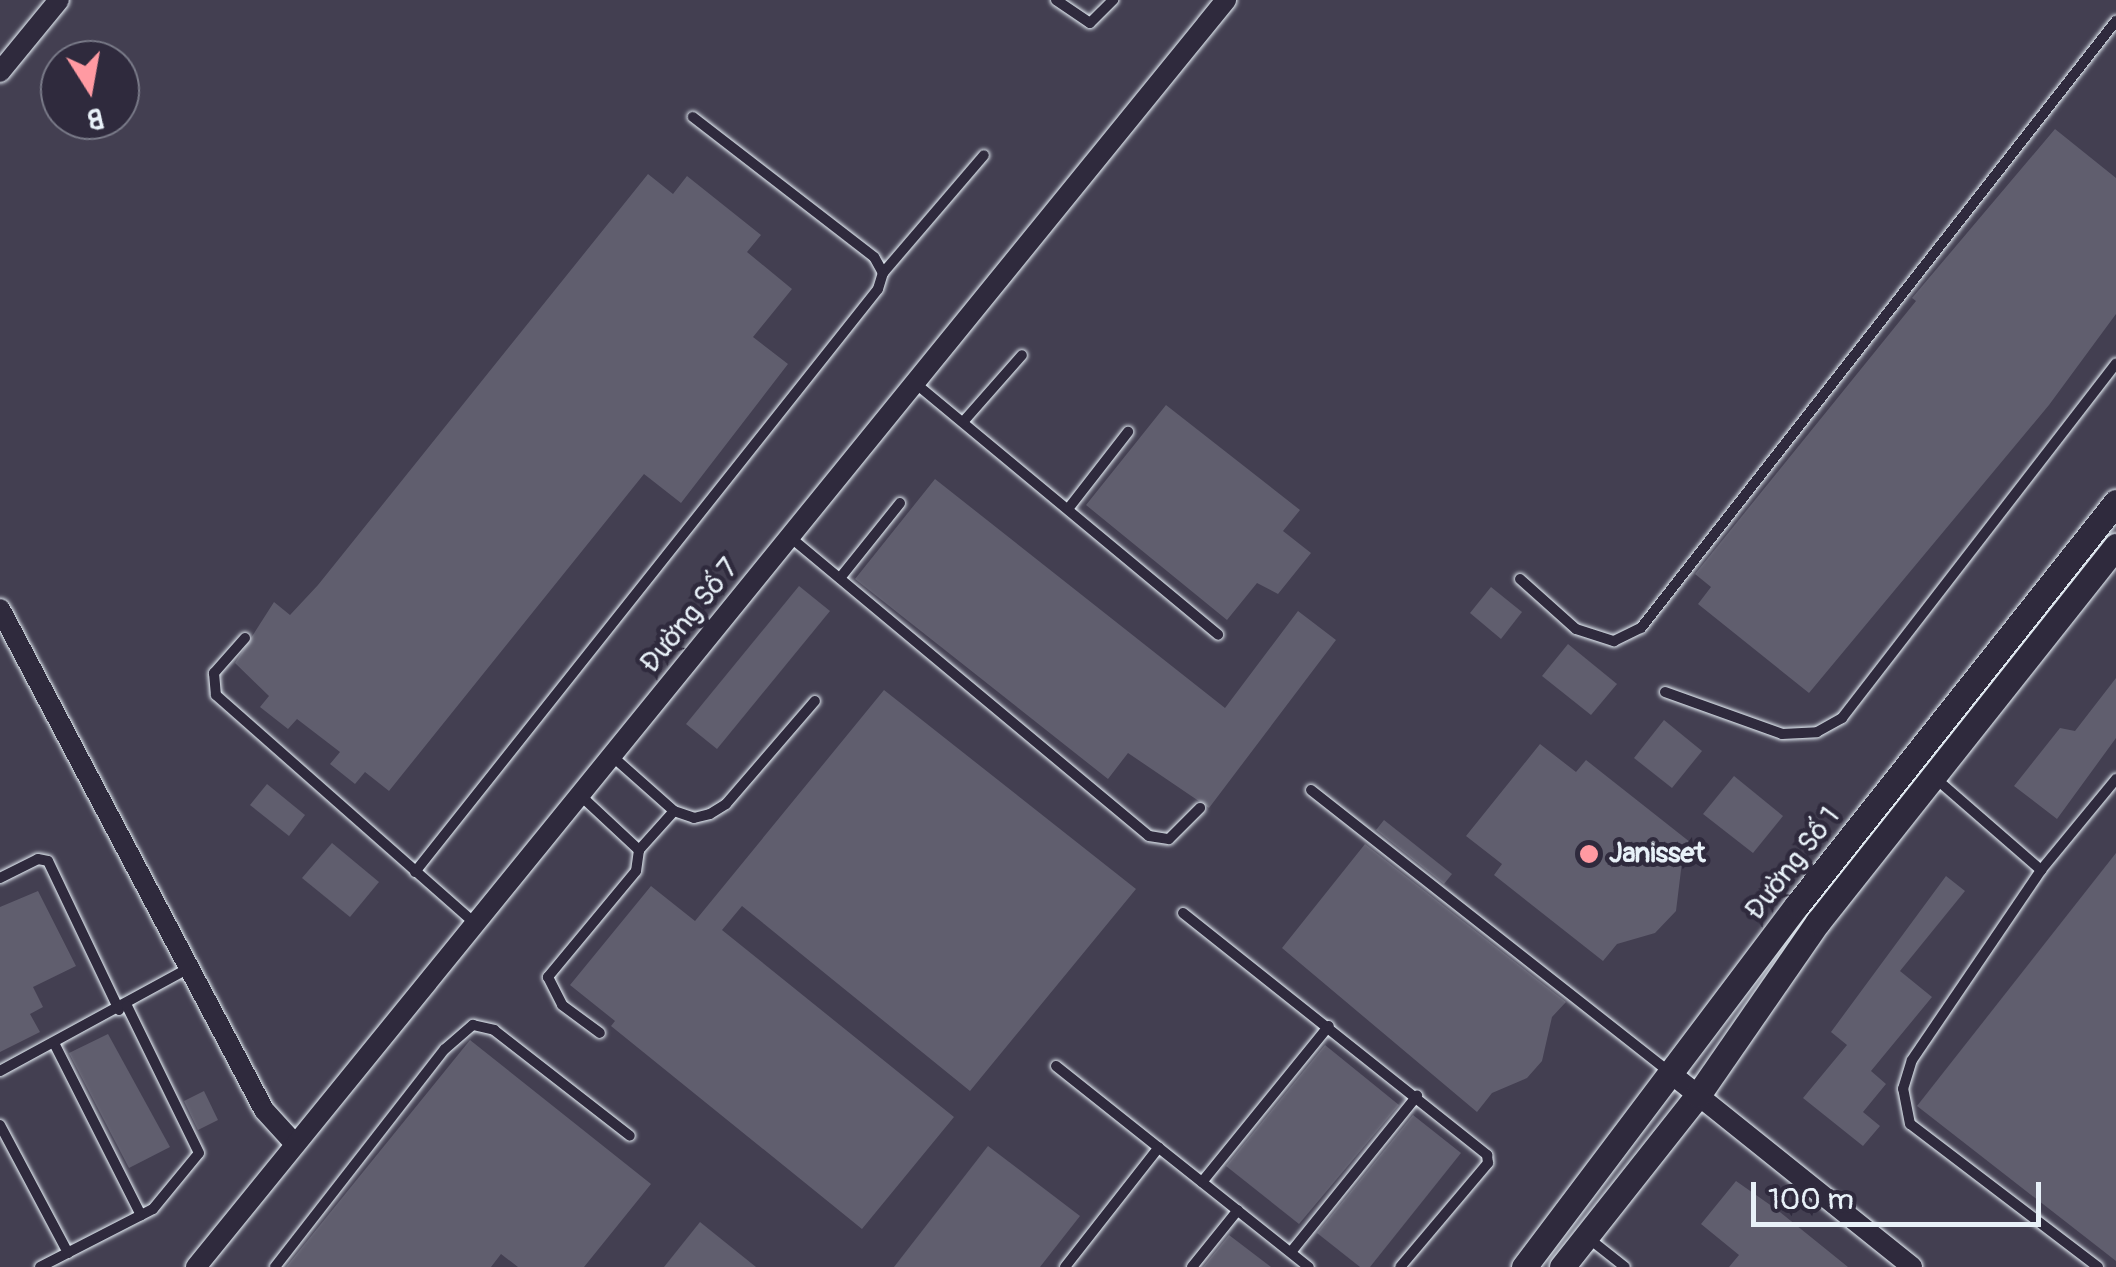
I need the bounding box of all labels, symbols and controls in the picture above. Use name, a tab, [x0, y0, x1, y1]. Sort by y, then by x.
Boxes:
north arrow	[40, 40, 140, 140]
text: B	[84, 99, 107, 137]
street label: Đường Số 7	[634, 552, 746, 680]
street label: Đường Số 1	[1739, 801, 1847, 927]
place label: Janisset	[1609, 837, 1706, 871]
marker: Janisset	[1578, 843, 1600, 865]
scale bar	[1756, 1162, 2046, 1224]
text: 100 m	[1768, 1181, 1854, 1218]

